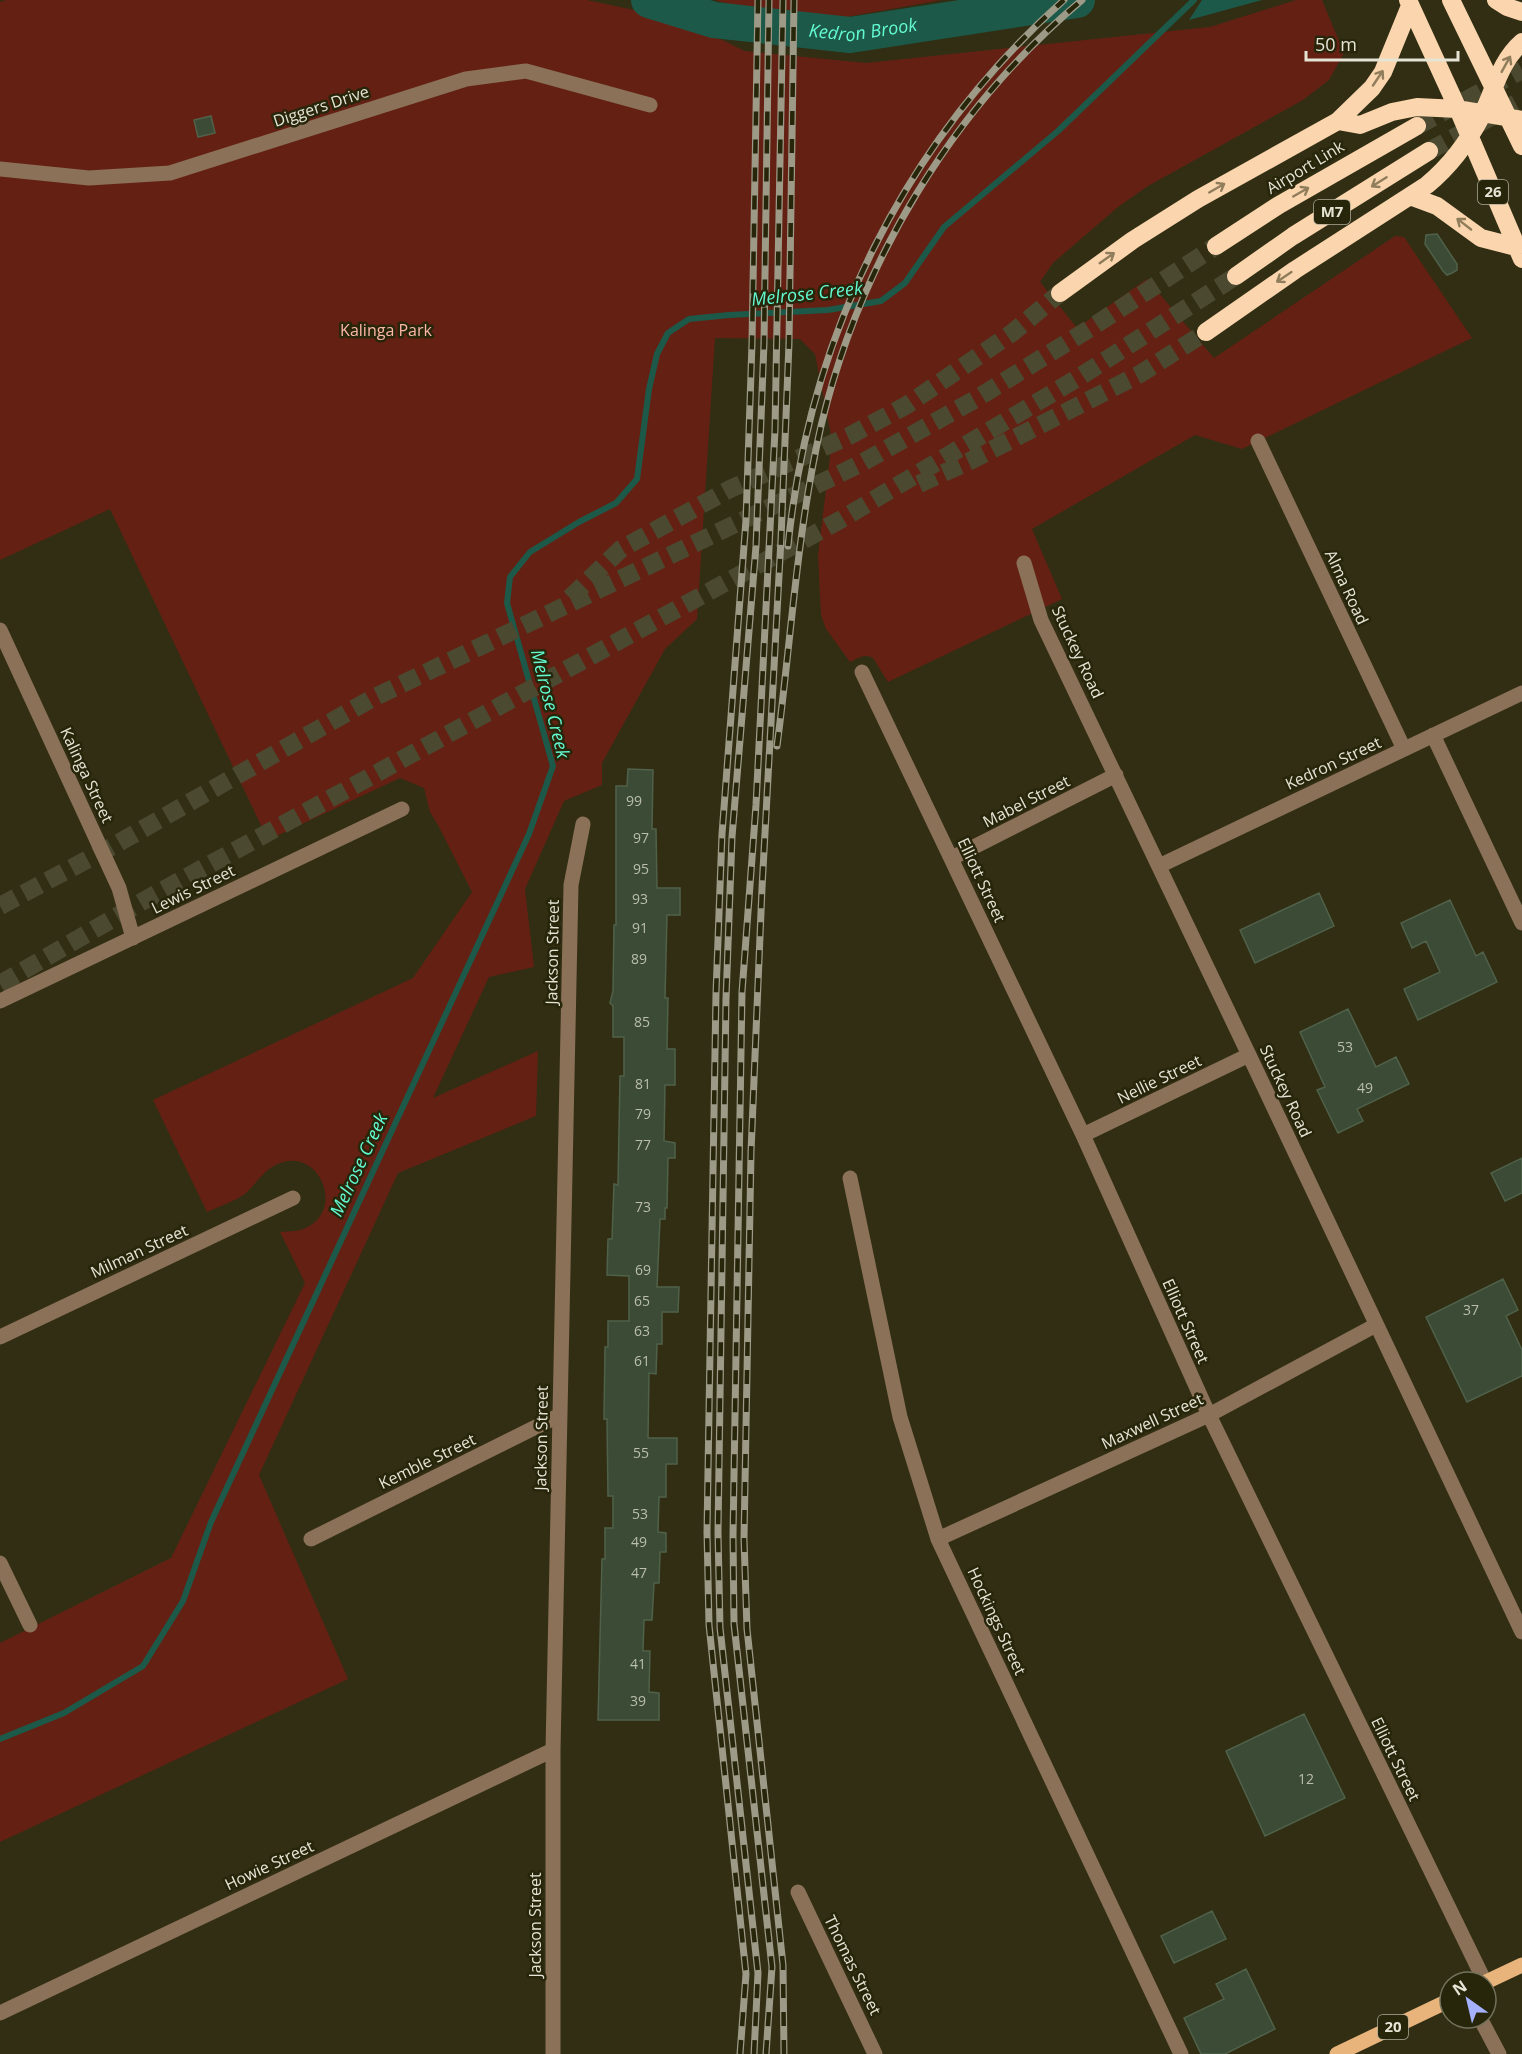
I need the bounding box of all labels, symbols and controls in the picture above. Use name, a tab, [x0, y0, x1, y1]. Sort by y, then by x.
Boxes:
water label: Kedron Brook	[808, 12, 920, 47]
scale bar	[1306, 24, 1458, 62]
text: 50 m	[1315, 32, 1357, 56]
one-way arrow	[1500, 56, 1512, 73]
one-way arrow	[1372, 70, 1384, 87]
street label: Diggers Drive	[270, 80, 372, 132]
street label: Airport Link	[1262, 135, 1349, 199]
one-way arrow	[1371, 176, 1388, 189]
road number: 26	[1478, 180, 1508, 204]
one-way arrow	[1208, 181, 1225, 193]
one-way arrow	[1292, 186, 1309, 198]
road number: M7	[1314, 200, 1350, 224]
one-way arrow	[1456, 218, 1472, 231]
one-way arrow	[1098, 252, 1115, 264]
one-way arrow	[1277, 271, 1293, 283]
water label: Melrose Creek	[750, 275, 865, 311]
park label: Kalinga Park	[340, 319, 432, 341]
street label: Alma Road	[1320, 546, 1374, 628]
street label: Stuckey Road	[1047, 602, 1109, 702]
water label: Melrose Creek	[526, 647, 576, 762]
street label: Kalinga Street	[55, 724, 119, 827]
street label: Kedron Street	[1281, 731, 1385, 795]
street label: Mabel Street	[979, 770, 1074, 832]
house number: 99	[626, 791, 642, 810]
house number: 97	[633, 828, 649, 847]
street label: Elliott Street	[953, 834, 1011, 926]
street label: Lewis Street	[148, 859, 239, 919]
house number: 95	[633, 859, 649, 878]
house number: 93	[632, 889, 648, 908]
street label: Jackson Street	[540, 899, 564, 1007]
house number: 91	[632, 918, 648, 937]
house number: 89	[631, 949, 647, 968]
house number: 85	[634, 1012, 650, 1031]
house number: 53	[1337, 1037, 1353, 1056]
street label: Stuckey Road	[1255, 1041, 1317, 1141]
street label: Nellie Street	[1113, 1049, 1205, 1109]
house number: 81	[635, 1074, 651, 1093]
house number: 49	[1357, 1078, 1373, 1097]
house number: 79	[635, 1104, 651, 1123]
water label: Melrose Creek	[324, 1108, 393, 1220]
house number: 77	[635, 1135, 651, 1154]
house number: 73	[635, 1197, 651, 1216]
street label: Milman Street	[87, 1219, 191, 1283]
house number: 69	[635, 1260, 651, 1279]
street label: Elliott Street	[1157, 1275, 1215, 1367]
house number: 65	[634, 1291, 650, 1310]
house number: 37	[1463, 1300, 1479, 1319]
house number: 63	[634, 1321, 650, 1340]
house number: 61	[634, 1351, 650, 1370]
street label: Jackson Street	[529, 1385, 553, 1493]
street label: Maxwell Street	[1098, 1388, 1207, 1454]
street label: Kemble Street	[375, 1428, 479, 1494]
house number: 55	[633, 1443, 649, 1462]
house number: 53	[632, 1504, 648, 1523]
house number: 49	[631, 1532, 647, 1551]
house number: 47	[631, 1563, 647, 1582]
street label: Hockings Street	[962, 1564, 1032, 1679]
house number: 41	[630, 1654, 646, 1673]
house number: 39	[630, 1691, 646, 1710]
street label: Elliott Street	[1366, 1713, 1426, 1805]
house number: 12	[1298, 1769, 1314, 1788]
street label: Howie Street	[221, 1835, 317, 1895]
street label: Jackson Street	[524, 1872, 546, 1980]
street label: Thomas Street	[819, 1911, 887, 2019]
north arrow	[1438, 1970, 1498, 2030]
text: N	[1448, 1975, 1471, 2000]
road number: 20	[1378, 2015, 1408, 2039]

